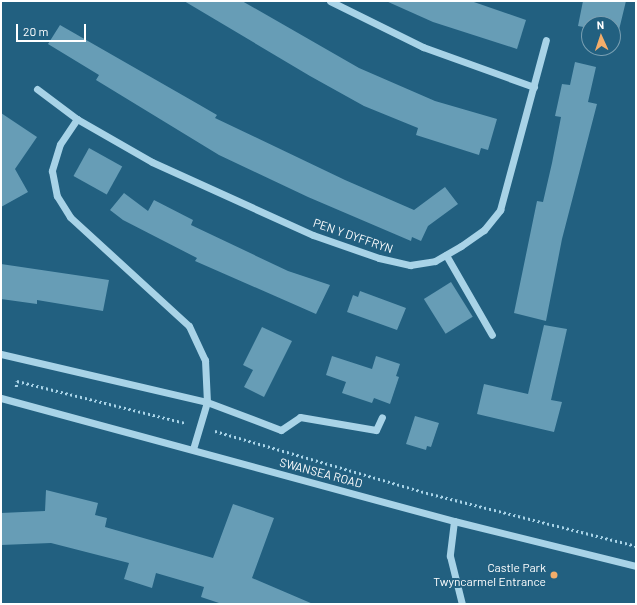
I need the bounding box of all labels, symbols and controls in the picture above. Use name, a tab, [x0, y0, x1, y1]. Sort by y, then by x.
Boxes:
scale bar	[18, 16, 88, 42]
north arrow	[581, 16, 621, 56]
text: N	[596, 18, 604, 31]
text: 20 m	[23, 24, 49, 38]
street label: PEN Y DYFFRYN	[311, 216, 395, 256]
street label: SWANSEA ROAD	[278, 455, 364, 491]
place label: Castle Park Twyncarmel Entrance	[433, 561, 546, 589]
marker: Castle Park Twyncarmel Entrance	[549, 570, 559, 580]

